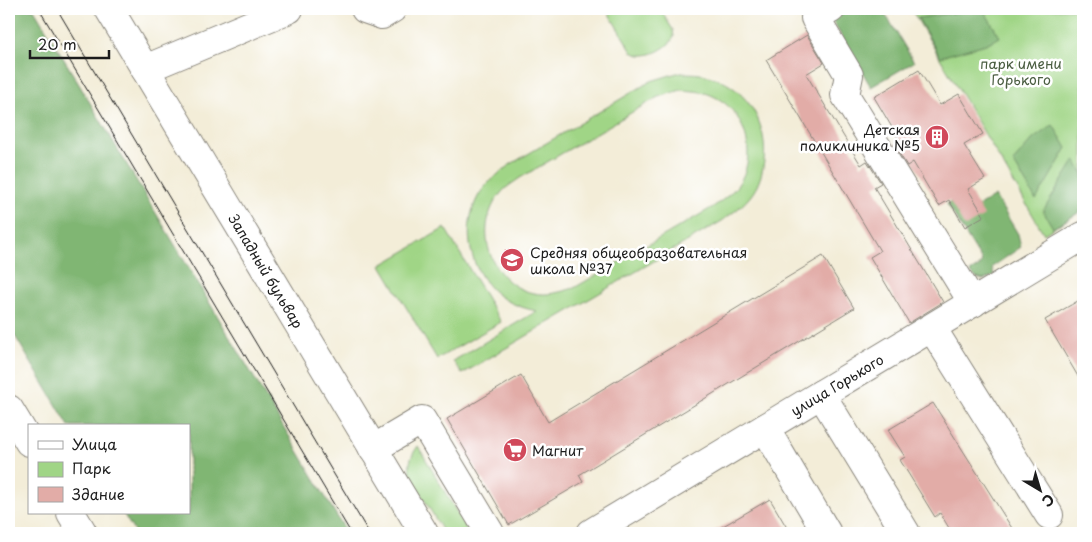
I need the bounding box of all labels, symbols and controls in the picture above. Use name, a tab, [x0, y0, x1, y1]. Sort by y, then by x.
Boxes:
scale bar	[30, 28, 109, 60]
text: 20 m	[38, 32, 77, 55]
park label: парк имени Горького	[980, 53, 1062, 90]
place label: Детская поликлиника №5	[800, 119, 920, 156]
building icon: Детская поликлиника №5	[924, 124, 950, 150]
street label: Западный бульвар	[224, 210, 308, 332]
place label: Средняя общеобразовательная школа №37	[530, 242, 747, 279]
school or university icon: Средняя общеобразовательная школа №37	[499, 247, 525, 273]
street label: улица Горького	[786, 349, 888, 421]
legend	[28, 424, 190, 514]
text: Улица	[72, 432, 117, 455]
supermarket icon: Магнит	[502, 437, 528, 463]
place label: Магнит	[532, 440, 584, 461]
text: Парк	[72, 456, 111, 479]
north arrow	[1014, 464, 1064, 514]
text: Здание	[72, 482, 125, 505]
text: С	[1038, 489, 1059, 512]

